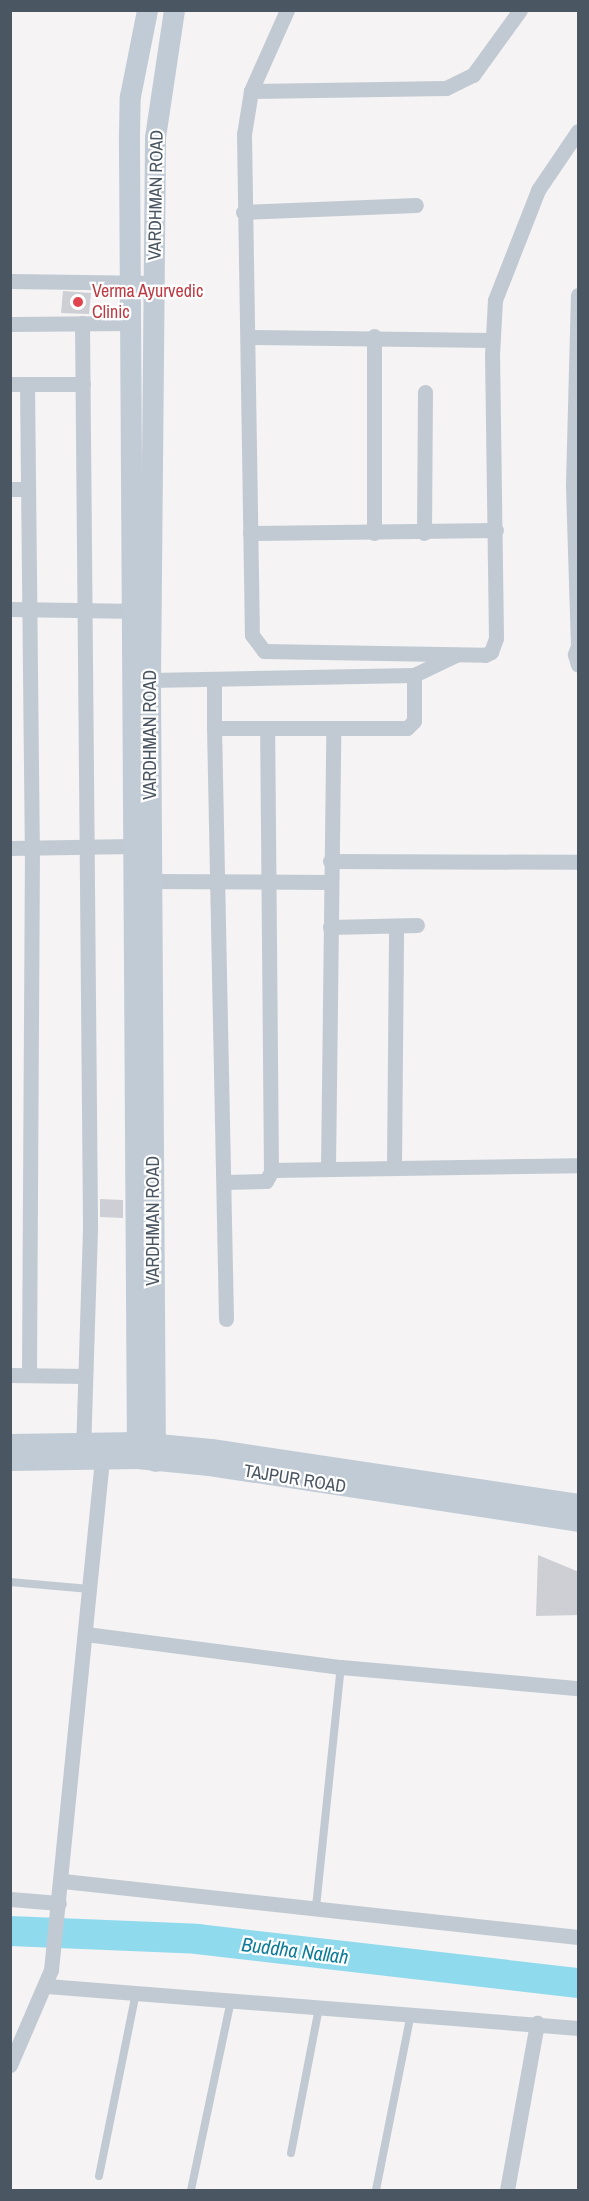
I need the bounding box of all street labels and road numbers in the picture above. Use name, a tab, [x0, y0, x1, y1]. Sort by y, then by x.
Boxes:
street label: VARDHMAN ROAD	[144, 130, 168, 260]
street label: VARDHMAN ROAD	[139, 670, 161, 800]
street label: VARDHMAN ROAD	[142, 1156, 164, 1286]
street label: TAJPUR ROAD	[242, 1460, 348, 1498]

